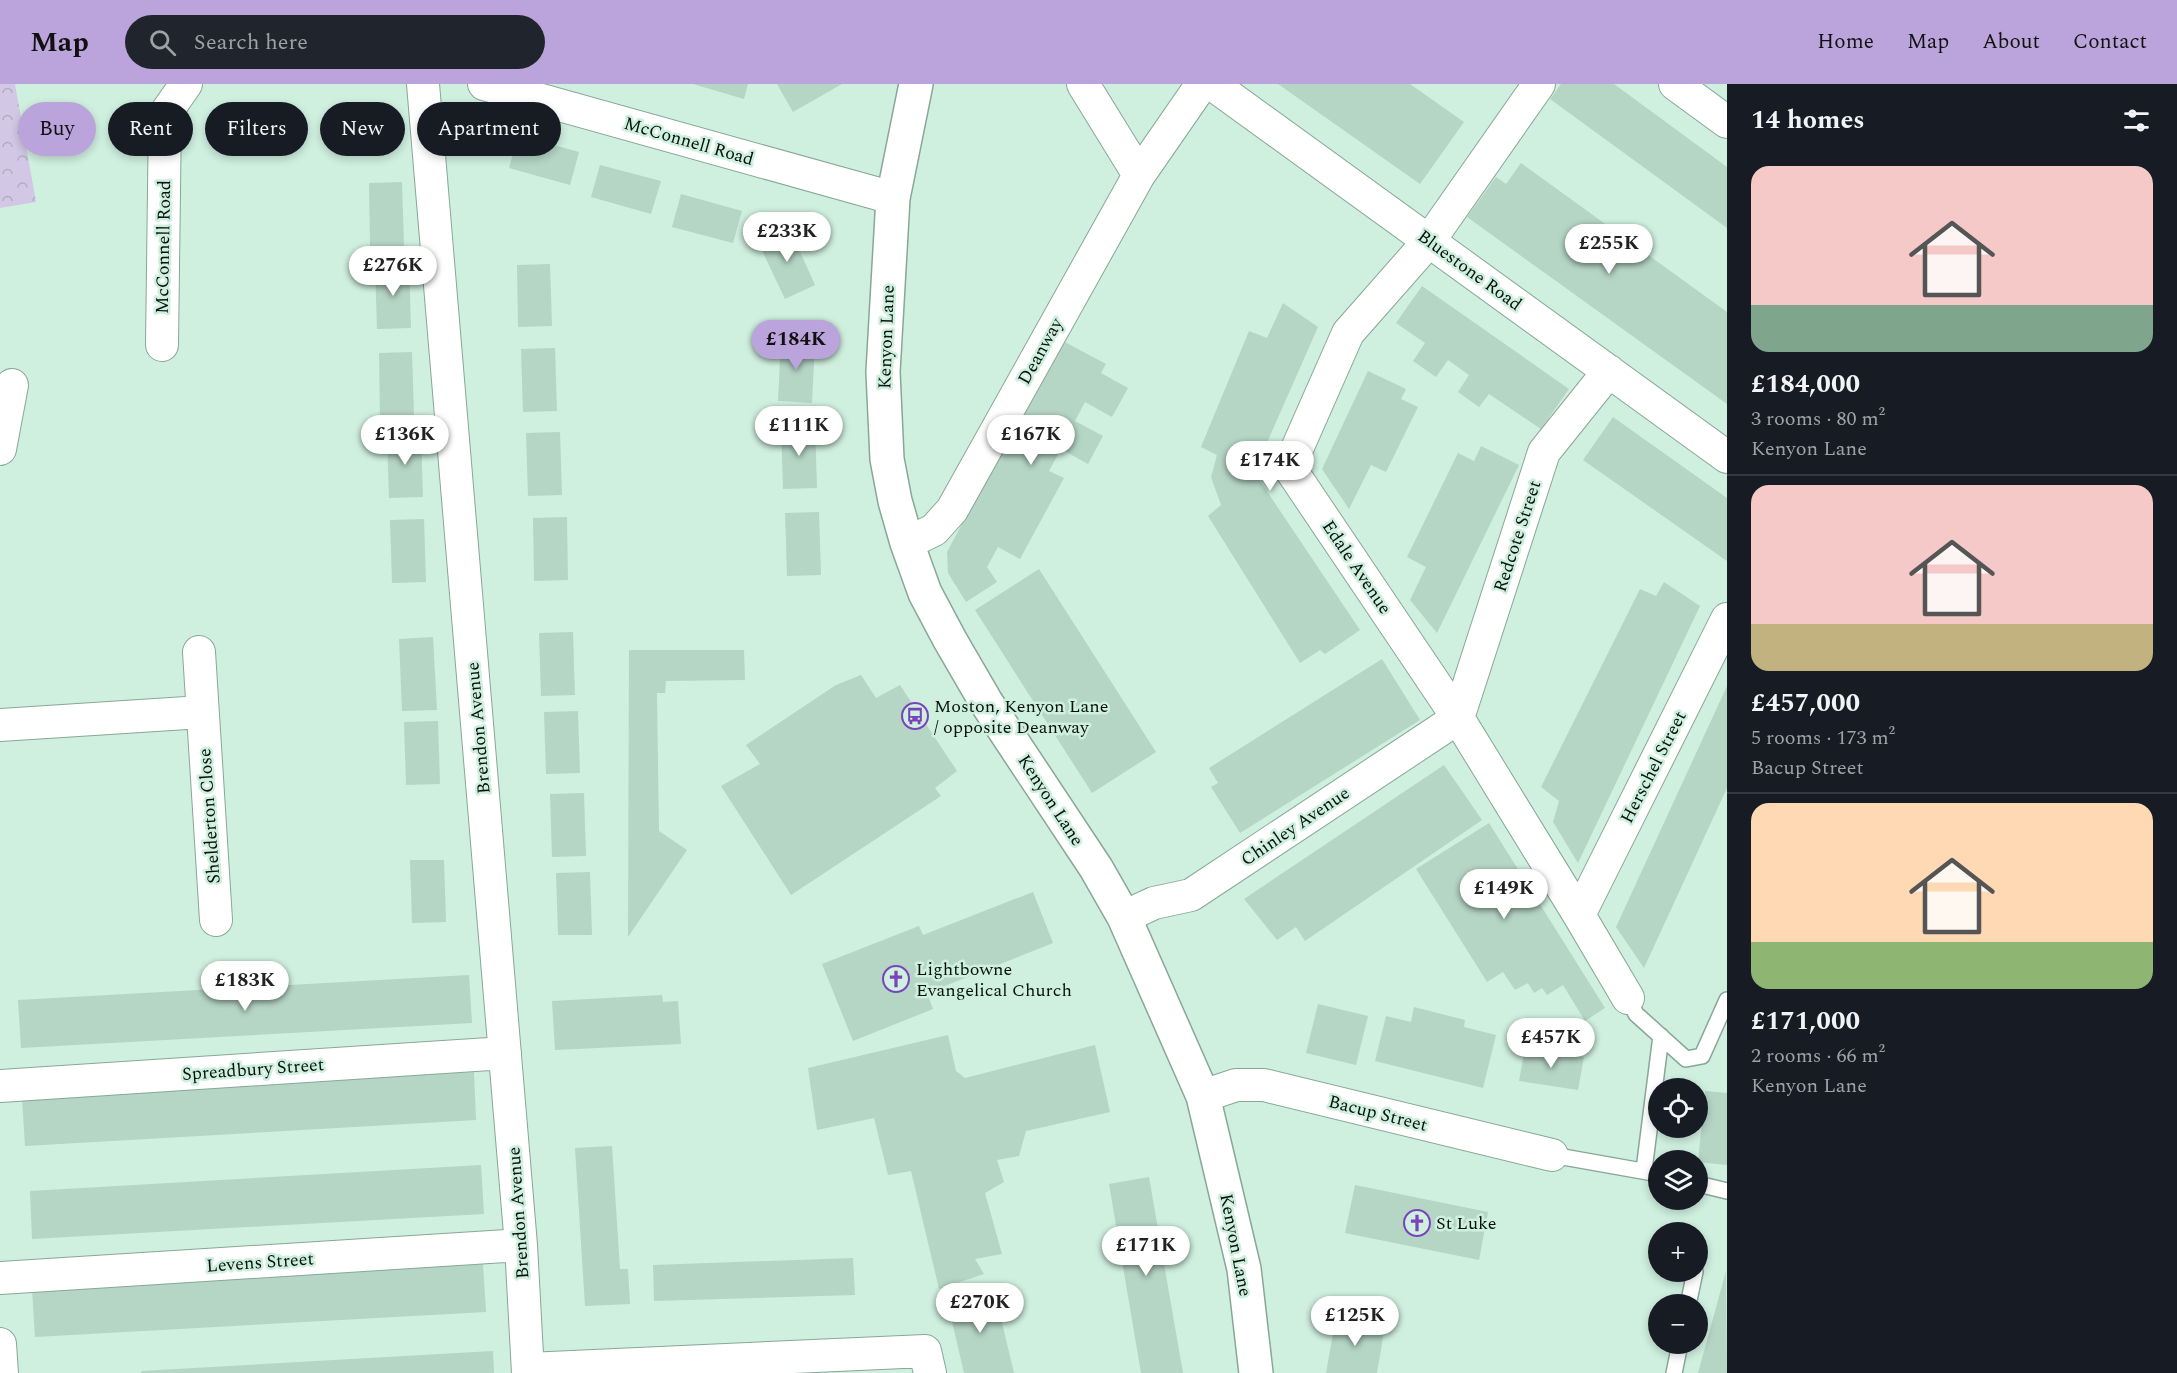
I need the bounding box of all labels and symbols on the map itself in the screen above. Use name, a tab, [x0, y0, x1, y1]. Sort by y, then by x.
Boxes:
street label: McConnell Road	[621, 110, 757, 173]
street label: McConnell Road	[149, 180, 178, 314]
pin: £233K	[745, 212, 829, 263]
street label: Bluestone Road	[1412, 223, 1528, 318]
pin: £255K	[1567, 224, 1651, 275]
pin: £276K	[351, 246, 435, 297]
street label: Kenyon Lane	[871, 284, 902, 390]
street label: Deanway	[1011, 312, 1071, 390]
pin: £184K	[754, 320, 838, 371]
pin: £111K	[757, 406, 841, 457]
pin: £136K	[363, 415, 447, 466]
pin: £167K	[989, 415, 1073, 466]
pin: £174K	[1228, 441, 1312, 492]
street label: Redcote Street	[1487, 477, 1548, 595]
street label: Edale Avenue	[1315, 515, 1398, 620]
street label: Brendon Avenue	[459, 661, 498, 795]
place label: Moston, Kenyon Lane / opposite Deanway	[934, 693, 1108, 741]
bus stop icon: Moston, Kenyon Lane / opposite Deanway	[900, 701, 930, 731]
street label: Herschel Street	[1613, 706, 1693, 828]
street label: Shelderton Close	[191, 747, 228, 885]
street label: Kenyon Lane	[1011, 749, 1090, 851]
street label: Chinley Avenue	[1235, 780, 1355, 873]
pin: £149K	[1462, 869, 1546, 920]
place label: Lightbowne Evangelical Church	[916, 956, 1072, 1004]
pin: £183K	[203, 961, 287, 1012]
church icon: Lightbowne Evangelical Church	[881, 964, 911, 994]
pin: £457K	[1509, 1018, 1593, 1069]
street label: Spreadbury Street	[181, 1051, 325, 1088]
street label: Bacup Street	[1325, 1088, 1430, 1139]
street label: Brendon Avenue	[500, 1146, 537, 1280]
street label: Kenyon Lane	[1212, 1191, 1259, 1299]
church icon: St Luke	[1402, 1208, 1432, 1238]
place label: St Luke	[1436, 1210, 1496, 1237]
pin: £171K	[1104, 1226, 1188, 1277]
street label: Levens Street	[206, 1245, 315, 1280]
pin: £270K	[938, 1283, 1022, 1334]
pin: £125K	[1313, 1296, 1397, 1347]

